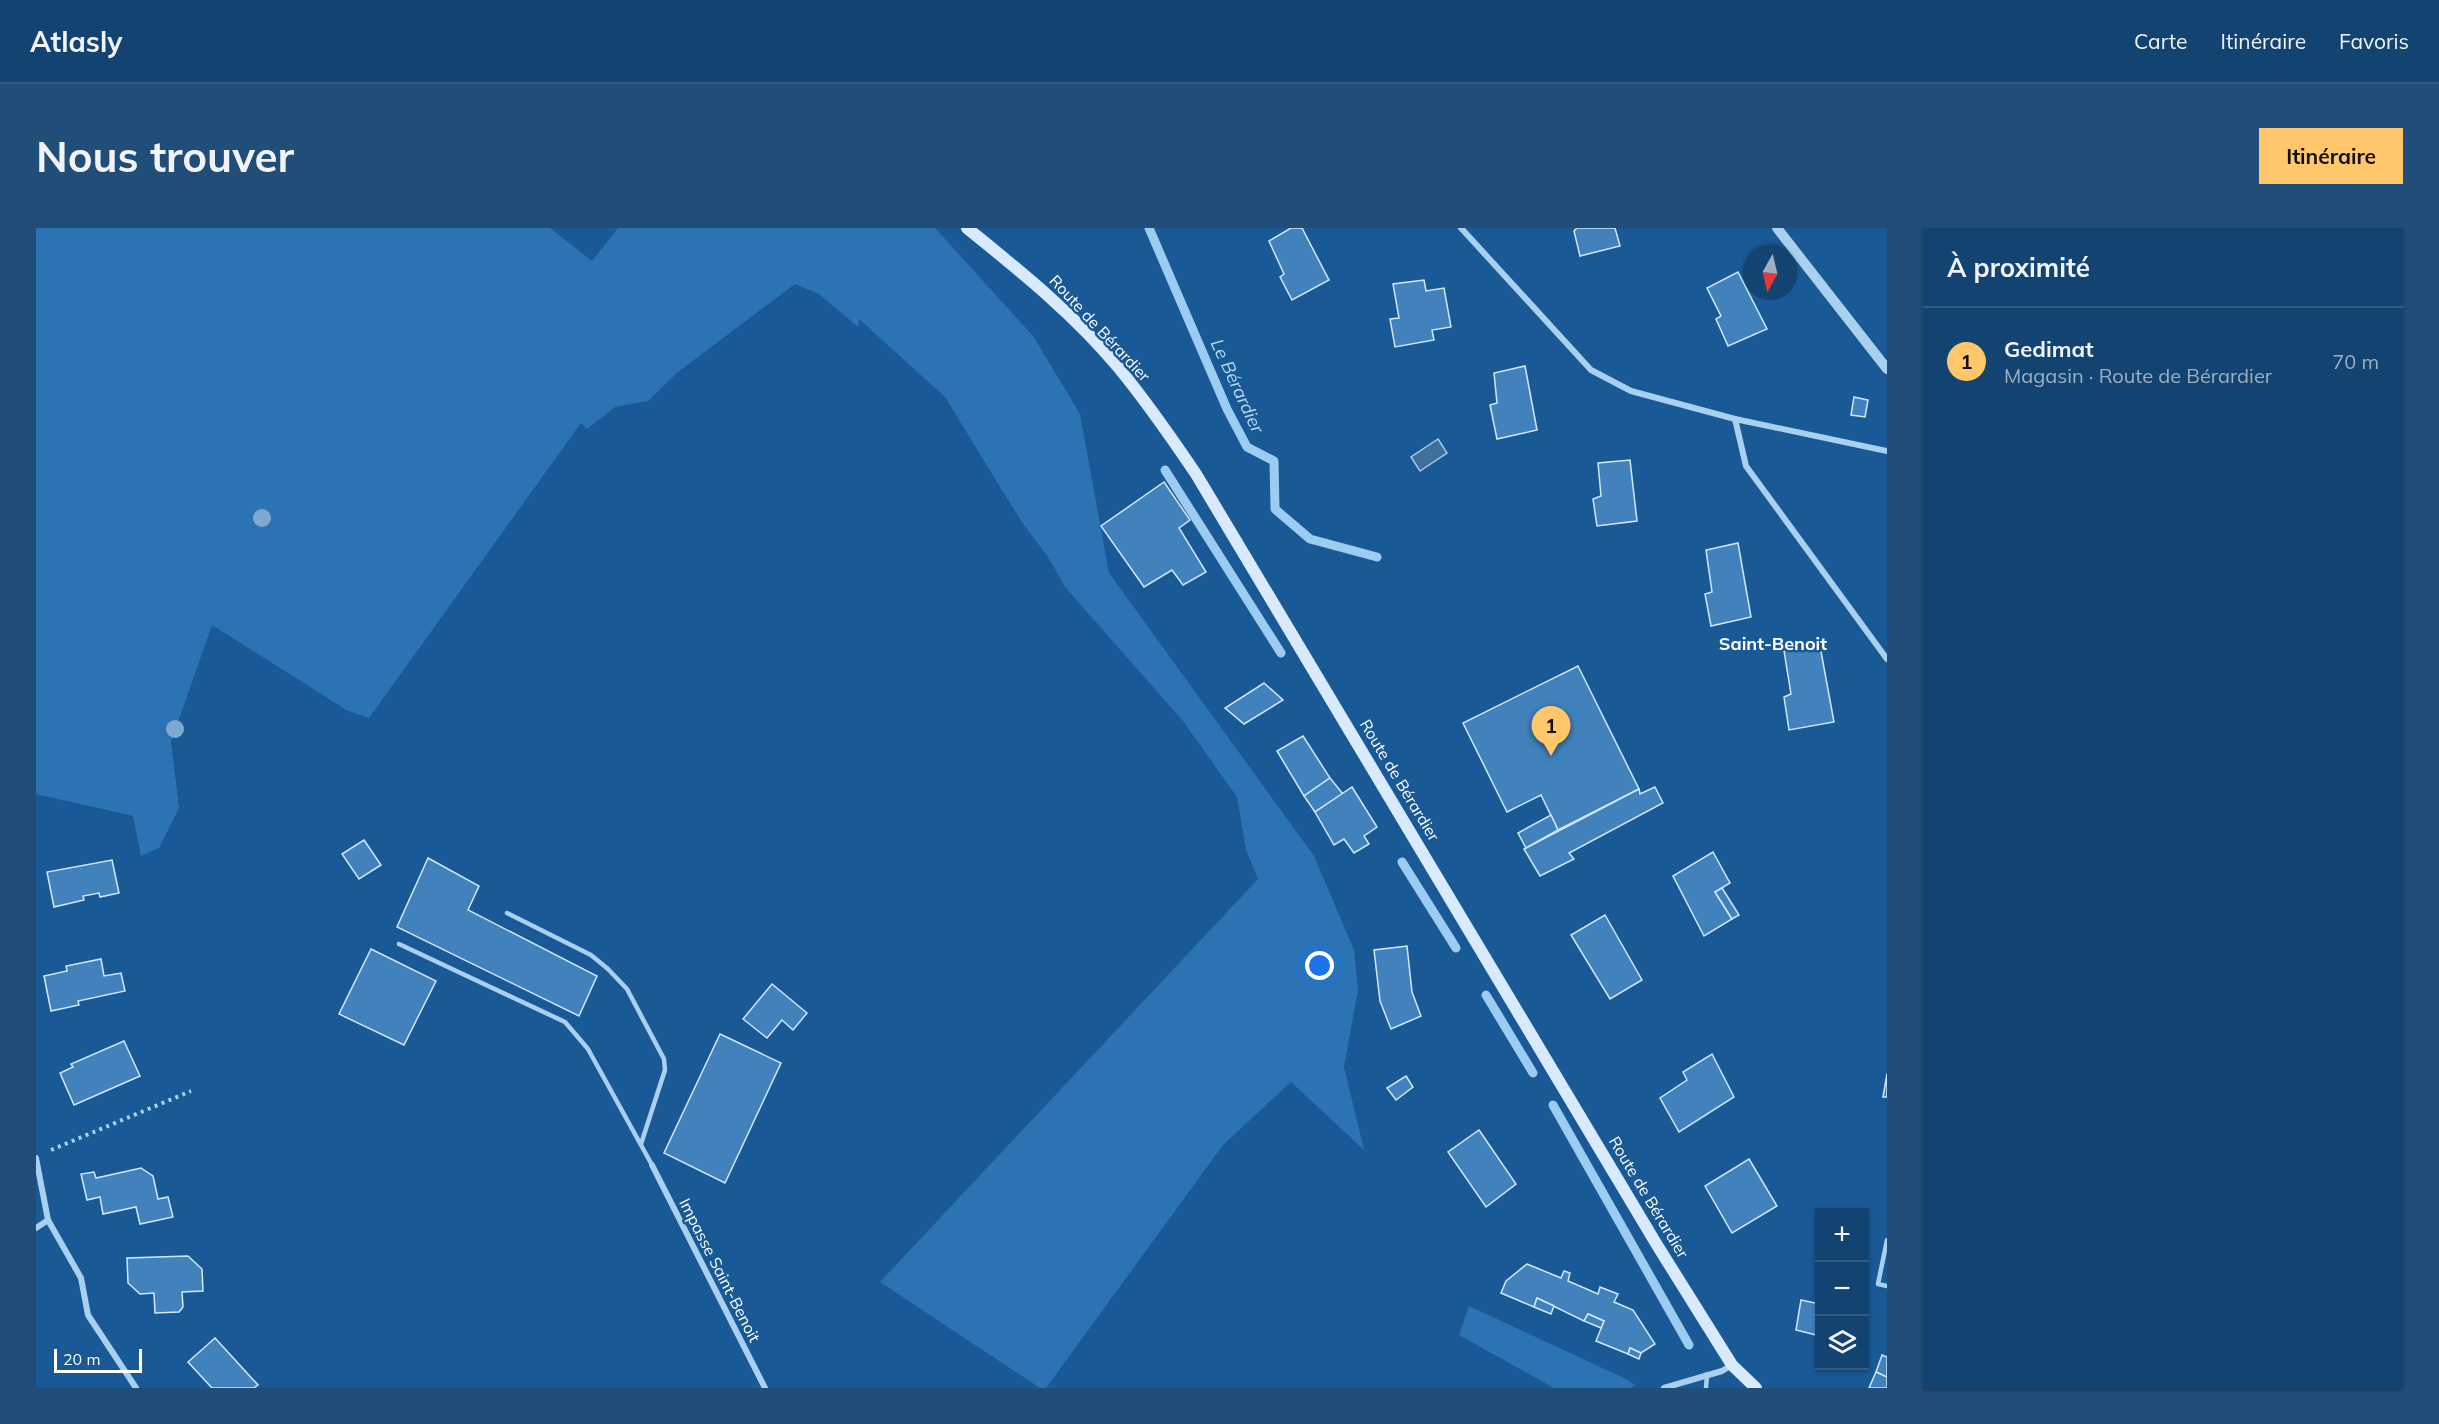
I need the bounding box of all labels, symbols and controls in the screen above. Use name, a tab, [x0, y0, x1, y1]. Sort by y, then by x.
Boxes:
text: Atlasly	[30, 24, 122, 59]
text: Carte	[2134, 28, 2188, 54]
text: Itinéraire	[2221, 28, 2306, 54]
text: Favoris	[2339, 28, 2409, 54]
button: Itinéraire	[2259, 128, 2403, 184]
text: Nous trouver	[36, 130, 294, 183]
north arrow	[1743, 246, 1797, 300]
text: À proximité	[1947, 251, 2090, 284]
street label: Route de Bérardier	[1045, 270, 1155, 386]
water label: Le Bérardier	[1206, 335, 1270, 438]
text: Gedimat	[2004, 335, 2093, 363]
text: 1	[1961, 349, 1973, 374]
text: 70 m	[2332, 349, 2379, 374]
text: Magasin · Route de Bérardier	[2004, 363, 2272, 388]
district label: Saint-Benoit	[1719, 632, 1827, 655]
pin: 1	[1532, 706, 1570, 756]
street label: Route de Bérardier	[1356, 715, 1444, 845]
your location	[1305, 951, 1334, 980]
street label: Route de Bérardier	[1605, 1132, 1693, 1262]
street label: Impasse Saint-Benoit	[675, 1195, 765, 1346]
map controls	[1815, 1208, 1869, 1370]
button: +	[1815, 1208, 1869, 1262]
button: −	[1815, 1262, 1869, 1316]
button: layers	[1815, 1316, 1869, 1370]
scale bar	[54, 1346, 142, 1374]
text: 20 m	[63, 1349, 100, 1369]

